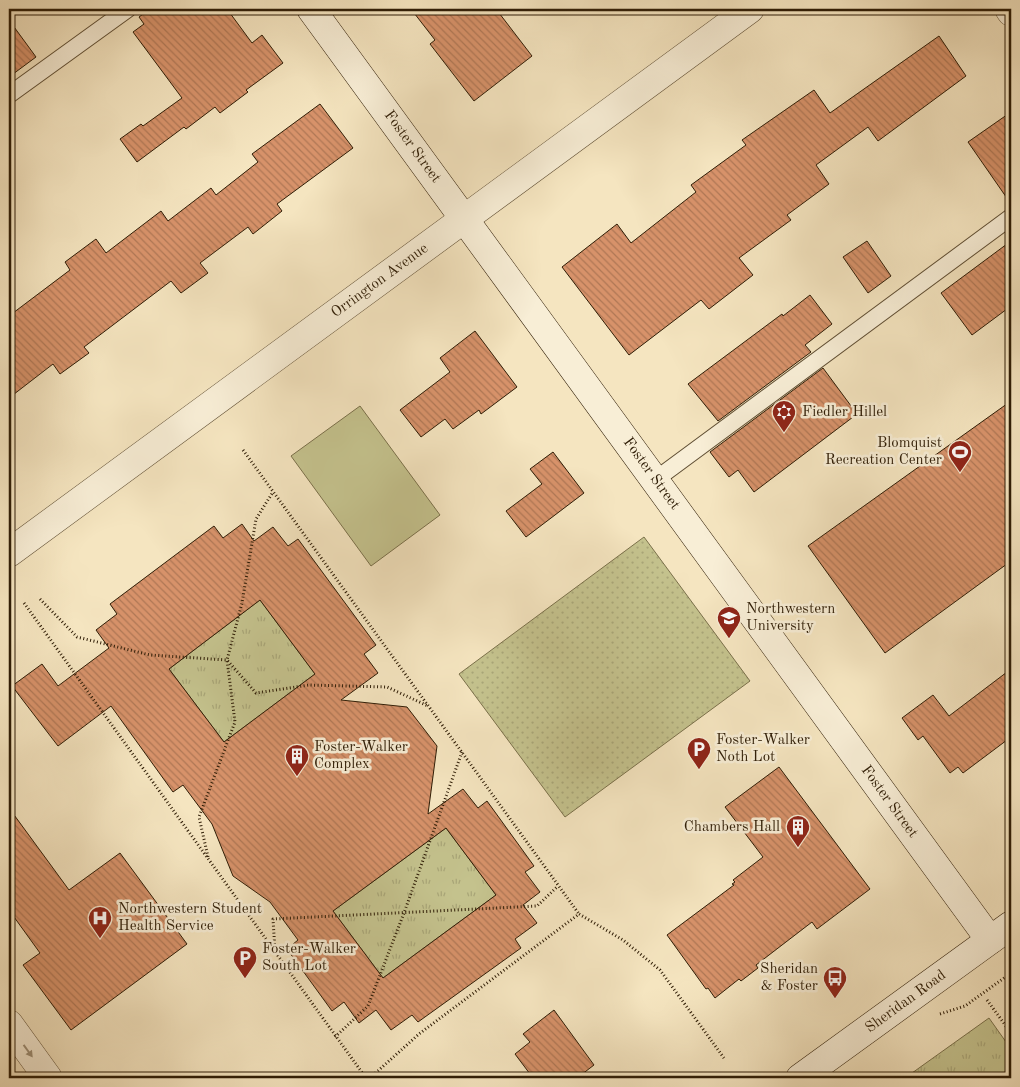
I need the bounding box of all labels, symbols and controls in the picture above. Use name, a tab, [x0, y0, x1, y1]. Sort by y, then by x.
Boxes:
street label: Foster Street	[381, 108, 443, 186]
street label: Orrington Avenue	[329, 241, 431, 321]
synagogue icon: Fiedler Hillel	[771, 399, 797, 433]
place label: Fiedler Hillel	[802, 405, 887, 420]
street label: Foster Street	[620, 435, 682, 513]
place label: Blomquist Recreation Center	[825, 436, 942, 468]
sports icon: Blomquist Recreation Center	[947, 439, 973, 473]
place label: Northwestern University	[746, 602, 835, 634]
school or university icon: Northwestern University	[716, 605, 742, 639]
place label: Foster-Walker Noth Lot	[716, 733, 810, 765]
parking icon: Foster-Walker Noth Lot	[686, 736, 712, 770]
place label: Foster-Walker Complex	[314, 740, 408, 772]
building icon: Foster-Walker Complex	[284, 743, 310, 777]
street label: Foster Street	[858, 763, 920, 841]
building icon: Chambers Hall	[785, 814, 811, 848]
place label: Chambers Hall	[684, 820, 780, 835]
place label: Northwestern Student Health Service	[118, 902, 262, 934]
hospital icon: Northwestern Student Health Service	[87, 905, 113, 939]
place label: Foster-Walker South Lot	[262, 942, 356, 974]
parking icon: Foster-Walker South Lot	[232, 945, 258, 979]
place label: Sheridan & Foster	[760, 962, 818, 994]
bus stop icon: Sheridan & Foster	[822, 965, 848, 999]
street label: Sheridan Road	[863, 968, 949, 1036]
one-way arrow	[23, 1044, 33, 1058]

